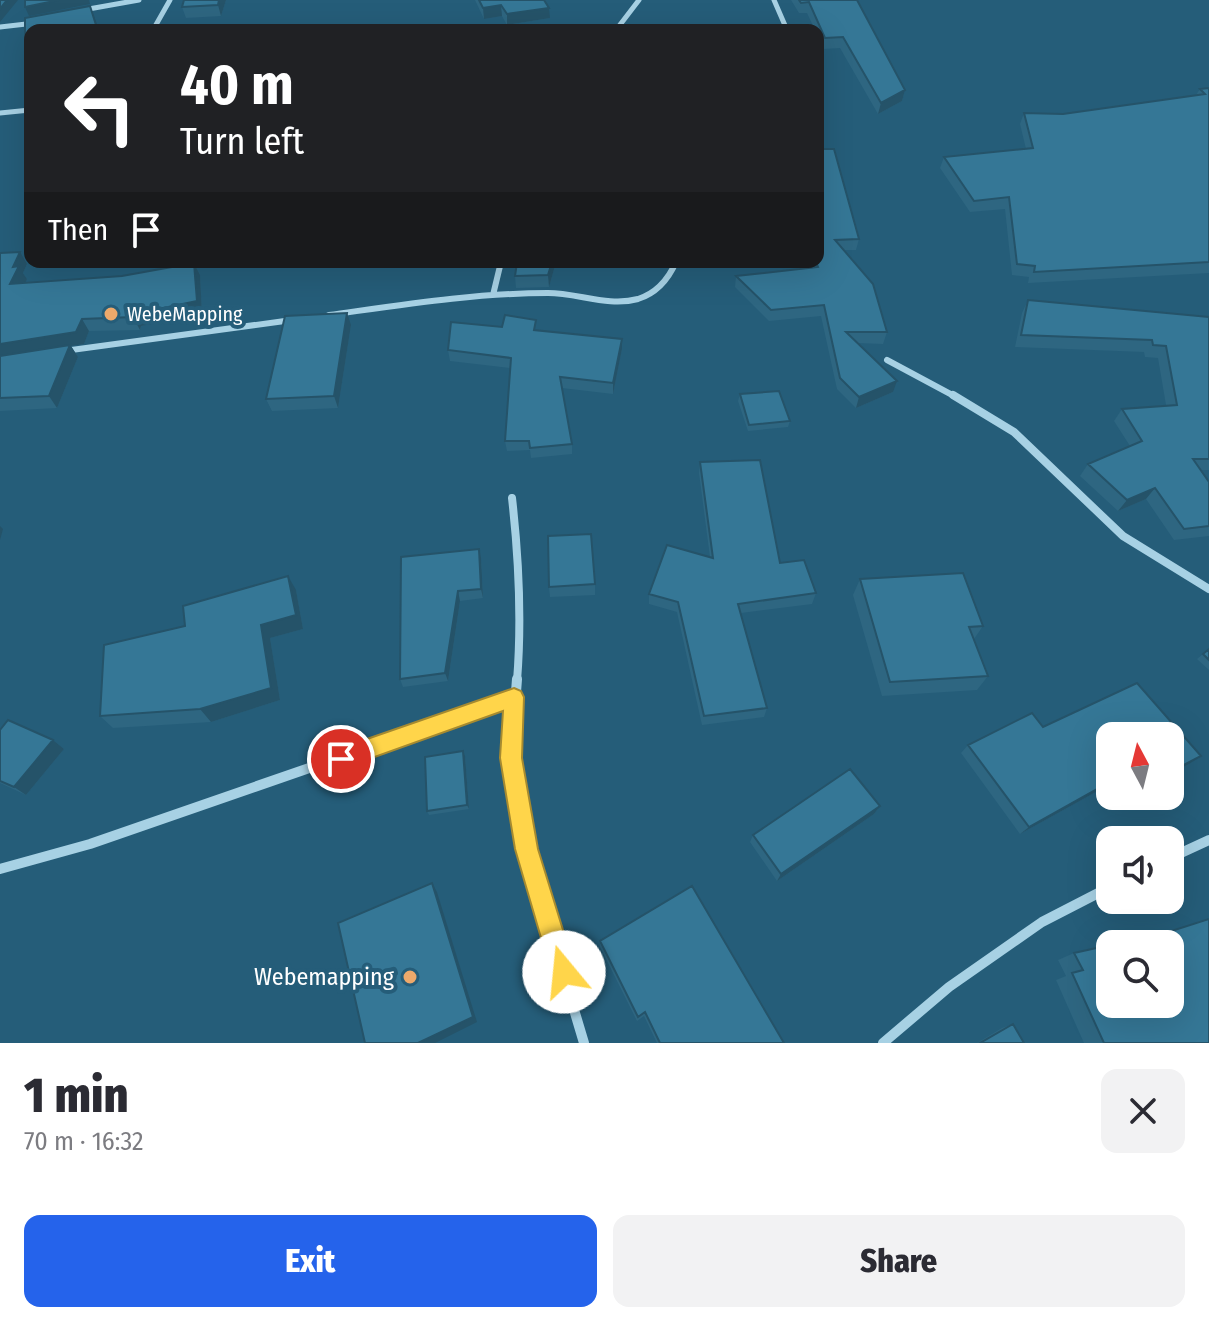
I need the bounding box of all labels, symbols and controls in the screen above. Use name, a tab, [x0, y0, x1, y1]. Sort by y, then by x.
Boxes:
text: 40 m	[180, 52, 294, 119]
icon: left	[48, 56, 152, 160]
text: Turn left	[180, 120, 304, 164]
icon: arrive	[124, 208, 168, 252]
text: Then	[48, 212, 108, 248]
place label: WebeMapping	[127, 302, 243, 326]
marker: WebeMapping	[102, 305, 120, 323]
north arrow	[1096, 722, 1184, 810]
map controls	[1096, 722, 1184, 1018]
pin	[307, 725, 375, 793]
icon: arrive	[319, 737, 363, 781]
button: sound	[1096, 826, 1184, 914]
position arrow	[522, 930, 606, 1014]
button: search	[1096, 930, 1184, 1018]
place label: Webemapping	[254, 963, 395, 991]
marker: Webemapping	[401, 968, 419, 986]
text: 1 min	[24, 1067, 128, 1125]
button: close	[1101, 1069, 1185, 1153]
text: 70 m · 16:32	[24, 1126, 143, 1157]
button: Exit	[24, 1215, 597, 1307]
button: Share	[613, 1215, 1185, 1307]

